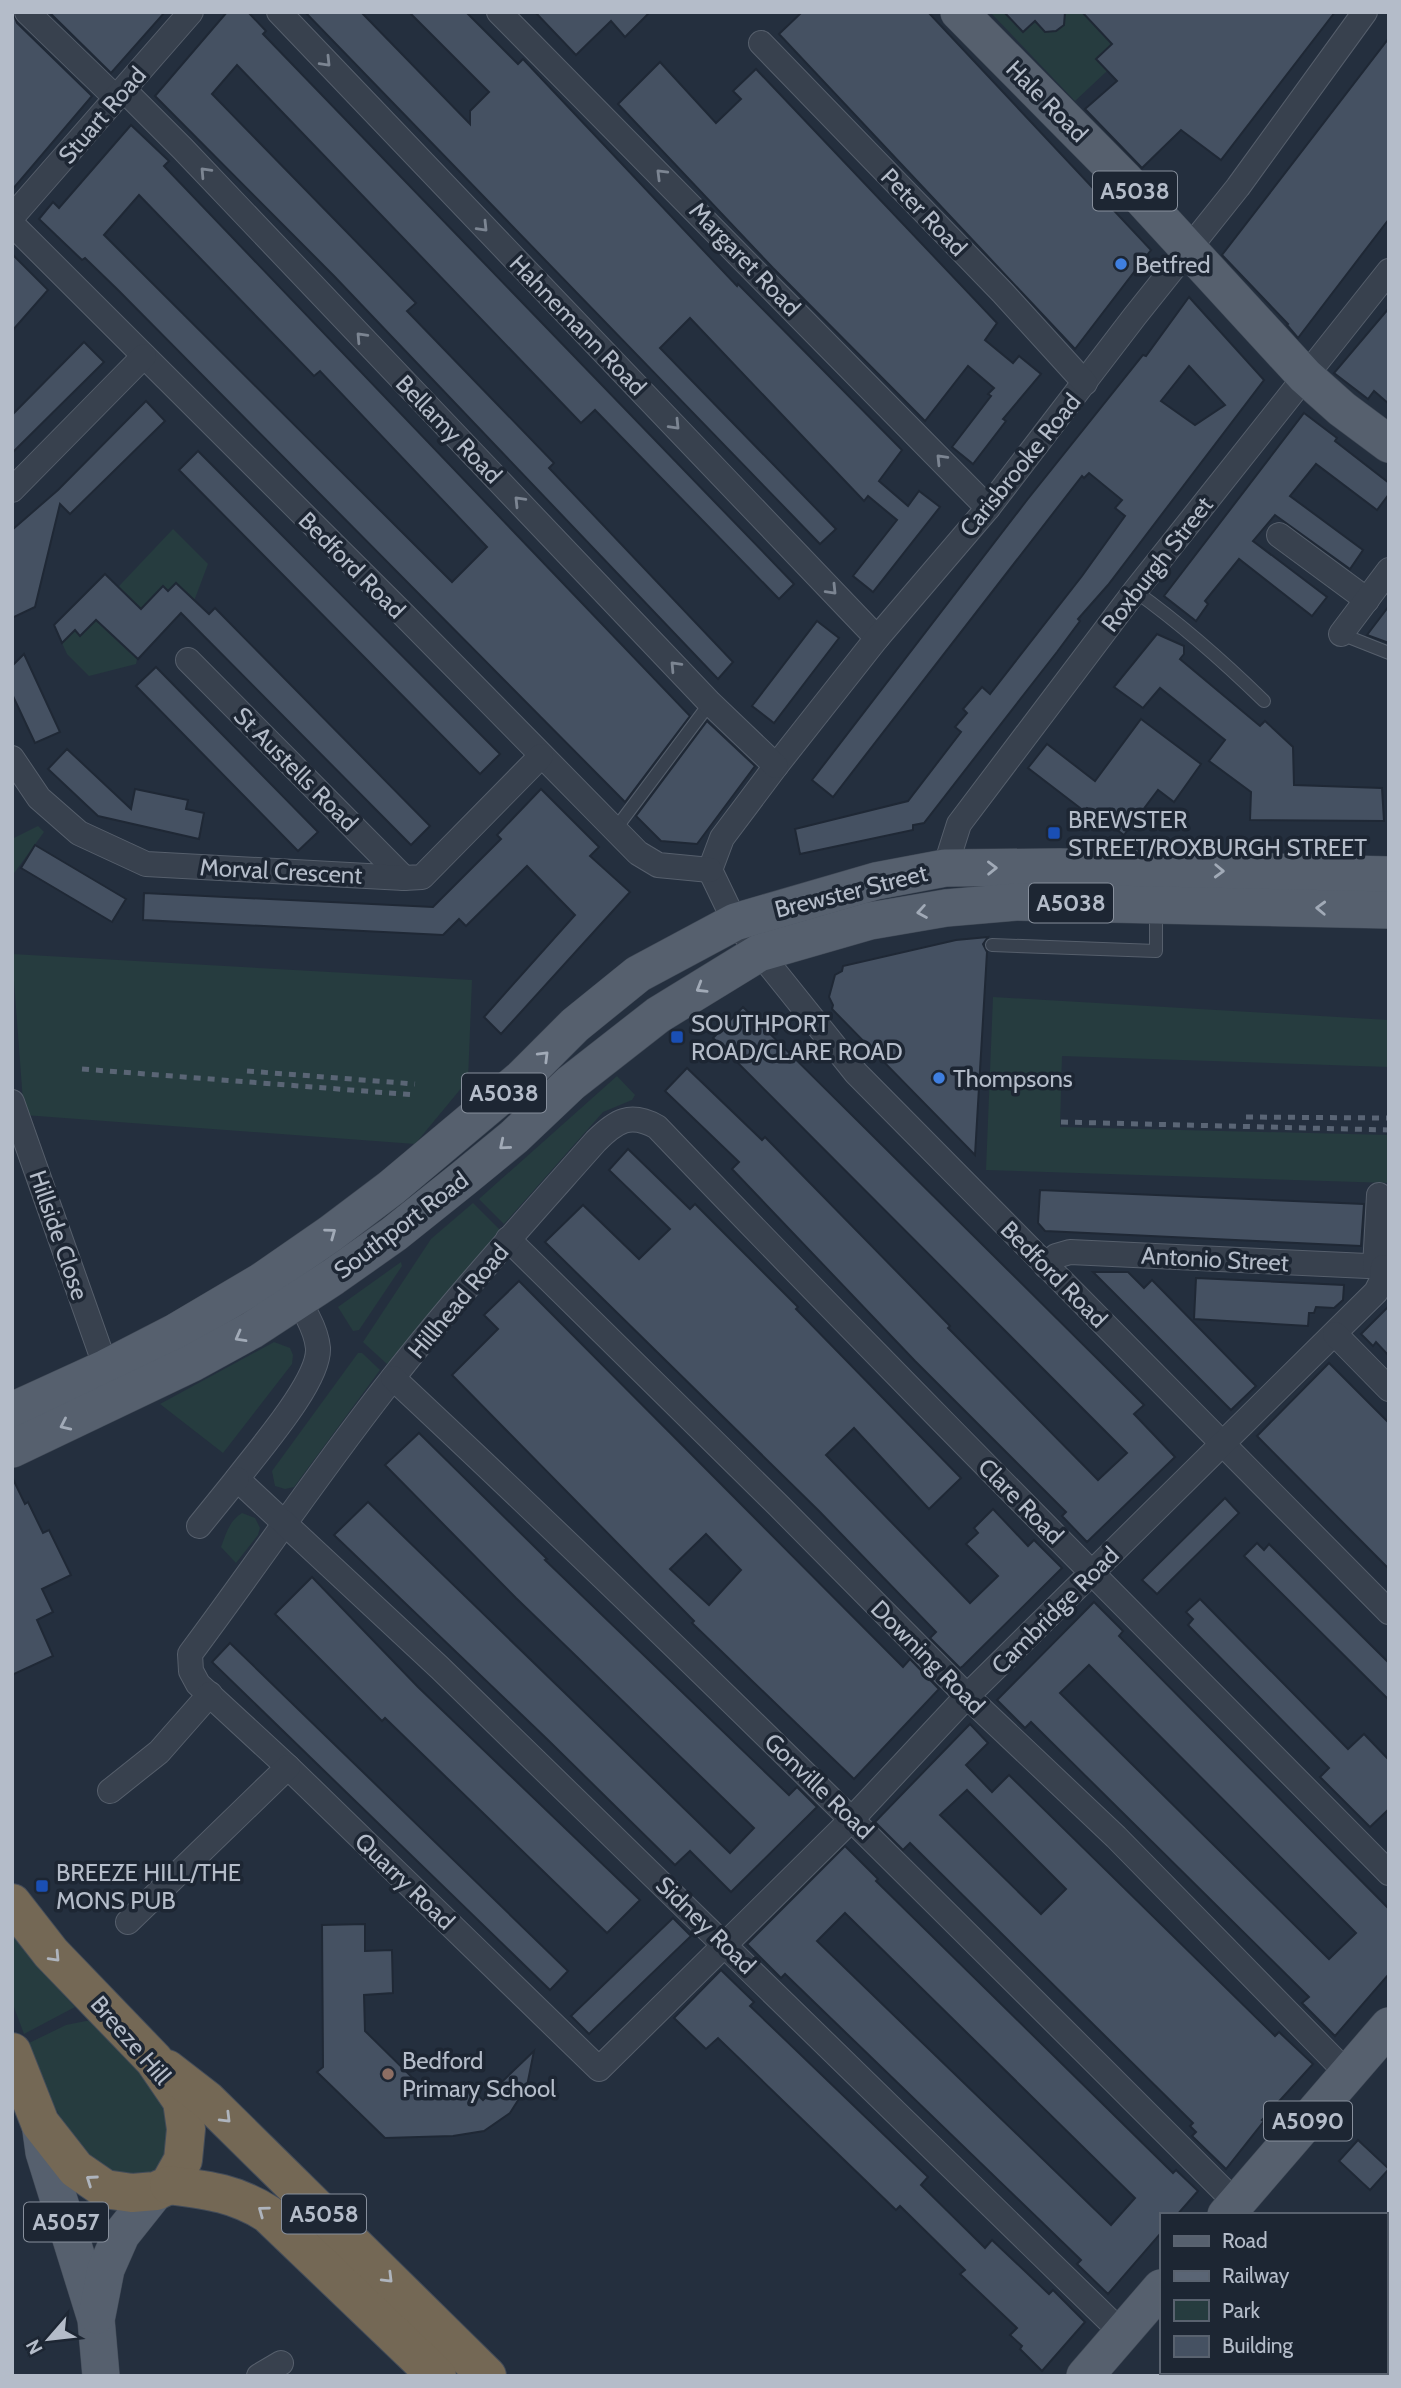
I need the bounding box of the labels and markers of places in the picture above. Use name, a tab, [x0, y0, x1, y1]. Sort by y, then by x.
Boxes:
place label: Betfred	[1135, 250, 1211, 279]
marker: Betfred	[1113, 256, 1129, 272]
place label: BREWSTER STREET/ROXBURGH STREET	[1068, 805, 1367, 862]
marker: BREWSTER STREET/ROXBURGH STREET	[1046, 825, 1062, 841]
place label: SOUTHPORT ROAD/CLARE ROAD	[691, 1009, 903, 1066]
marker: SOUTHPORT ROAD/CLARE ROAD	[669, 1029, 685, 1045]
place label: Thompsons	[953, 1064, 1073, 1093]
marker: Thompsons	[931, 1070, 947, 1086]
place label: BREEZE HILL/THE MONS PUB	[56, 1858, 241, 1915]
marker: BREEZE HILL/THE MONS PUB	[34, 1878, 50, 1894]
place label: Bedford Primary School	[402, 2046, 556, 2103]
marker: Bedford Primary School	[380, 2066, 396, 2082]

